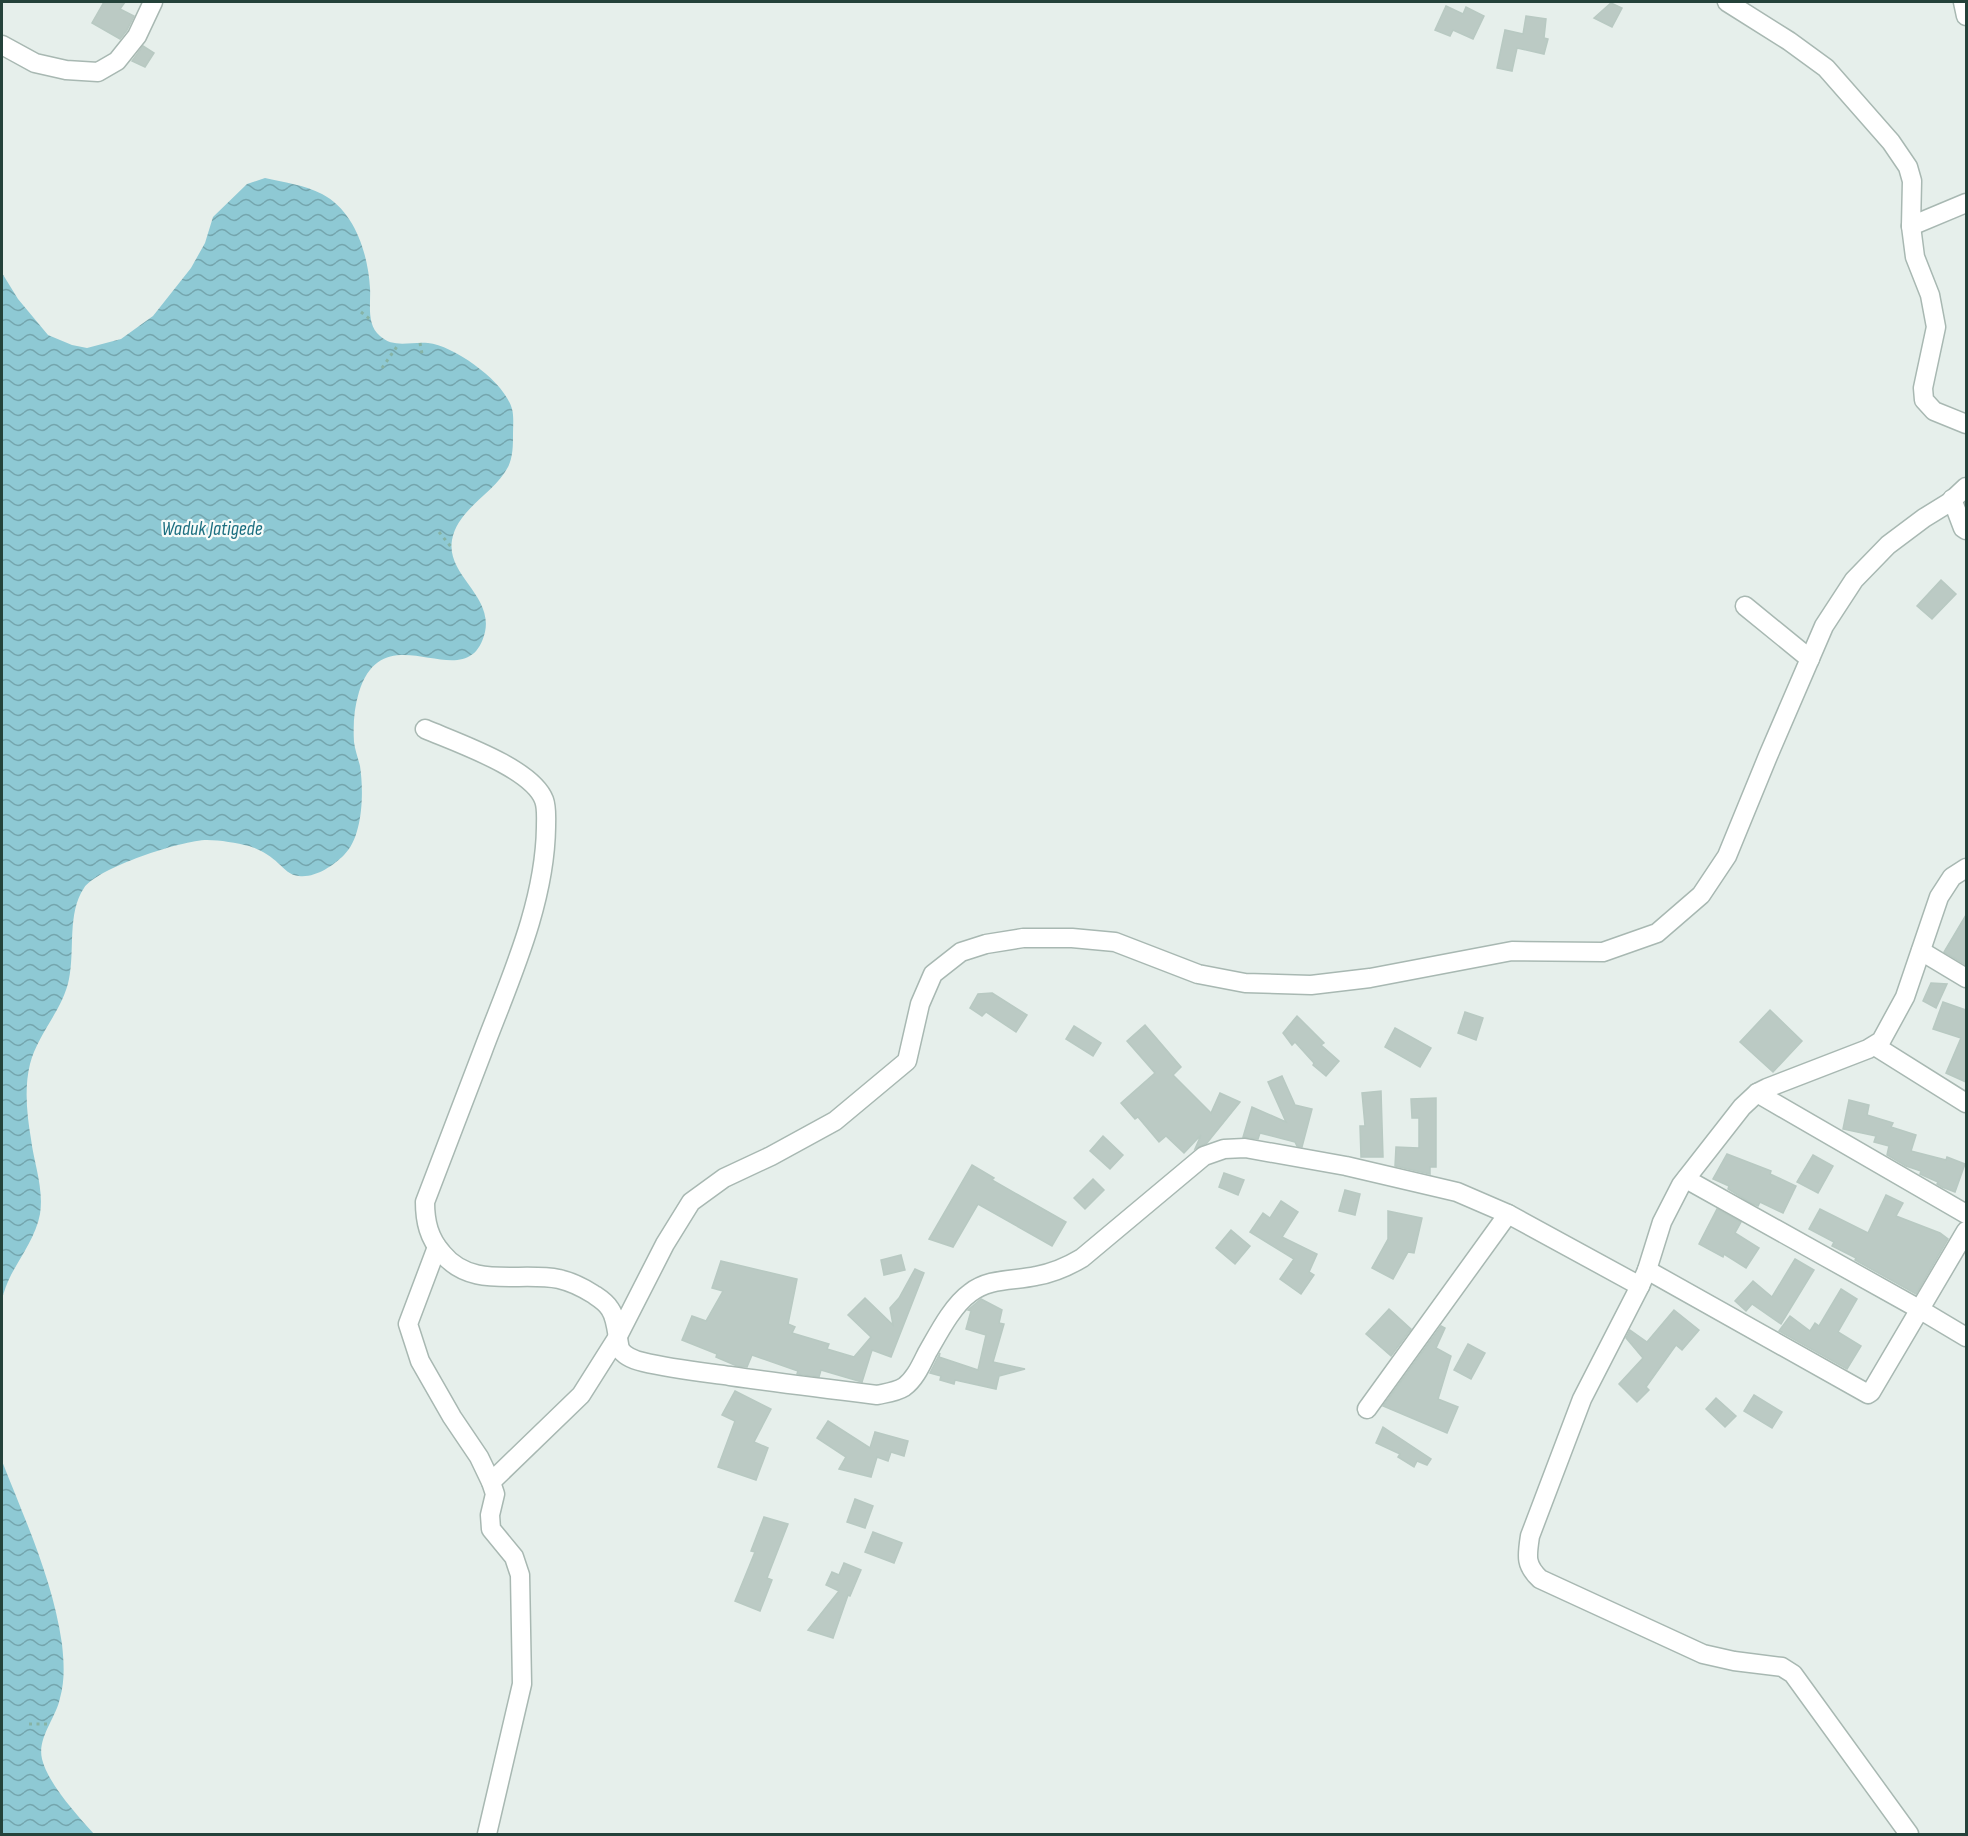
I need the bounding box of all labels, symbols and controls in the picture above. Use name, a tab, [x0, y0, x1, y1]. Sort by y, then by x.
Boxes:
water label: Waduk Jatigede	[161, 517, 263, 541]

